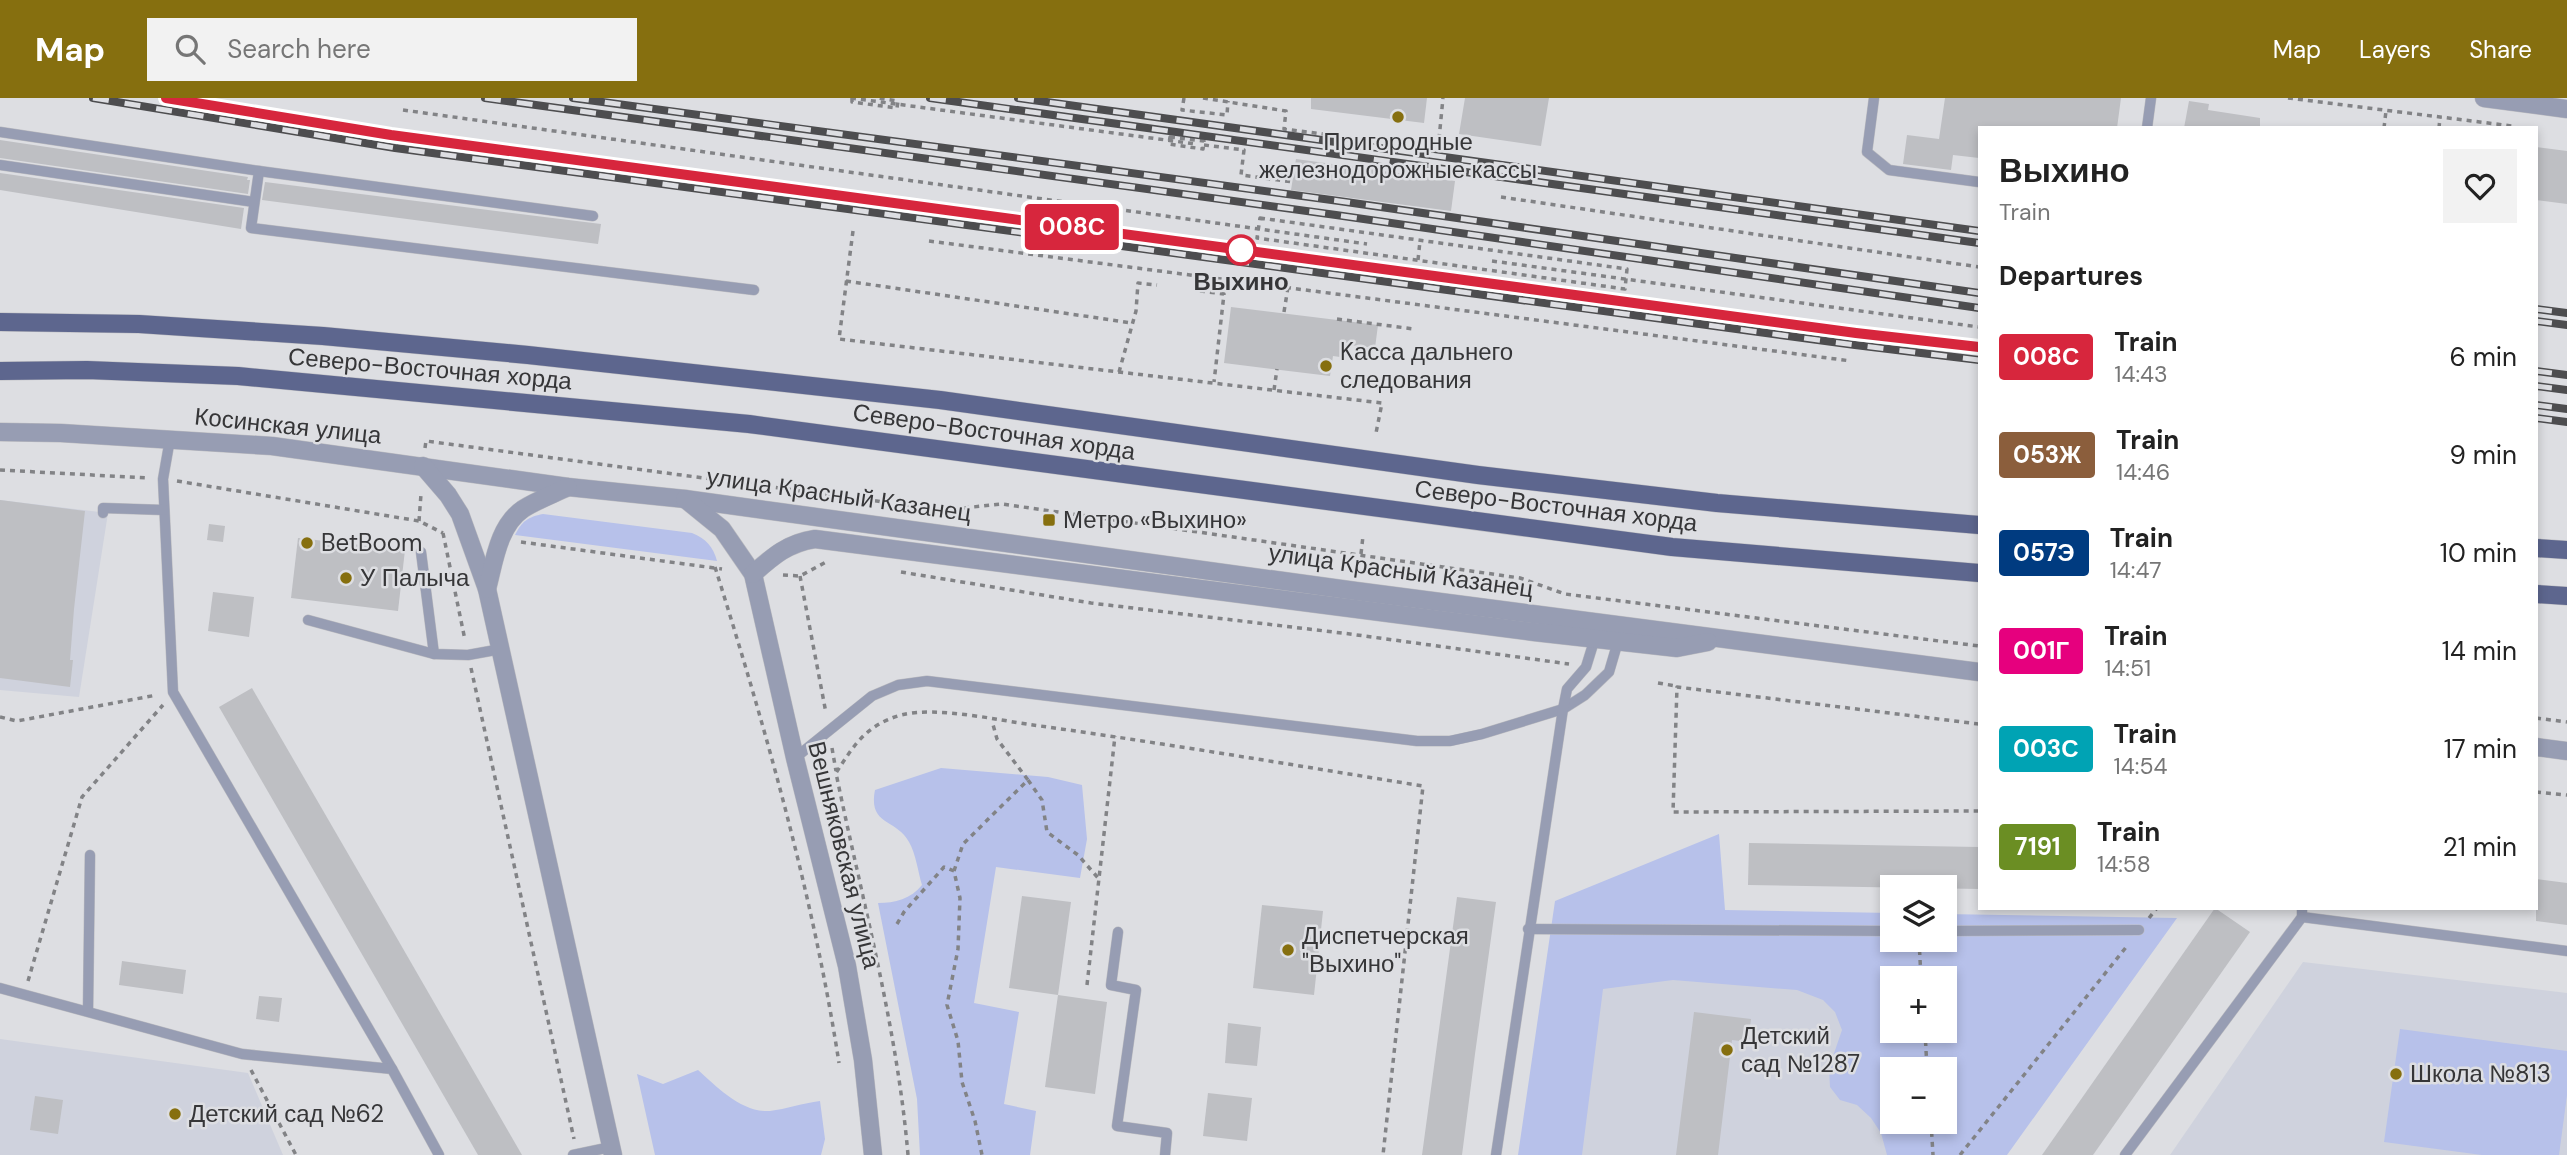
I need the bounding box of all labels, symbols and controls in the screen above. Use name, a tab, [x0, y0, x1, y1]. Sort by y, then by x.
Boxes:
search box	[147, 18, 637, 81]
text: Map	[35, 28, 105, 71]
icon: search	[171, 30, 209, 68]
text: Search here	[227, 32, 371, 66]
text: Map	[2273, 34, 2321, 65]
text: Layers	[2359, 34, 2431, 65]
text: Share	[2469, 34, 2532, 65]
marker: Пригородные железнодорожные кассы	[1390, 109, 1406, 125]
place label: Пригородные железнодорожные кассы	[1259, 126, 1537, 185]
text: Выхино	[1999, 149, 2130, 192]
button: heart	[2443, 149, 2517, 223]
text: Train	[1999, 197, 2050, 227]
line badge: 008С	[1023, 204, 1121, 250]
text: 008С	[1039, 211, 1105, 242]
marker: Выхино	[1226, 235, 1256, 265]
text: Departures	[1999, 259, 2143, 293]
place label: Выхино	[1193, 266, 1289, 297]
text: Train	[2114, 325, 2178, 359]
place label: Kасса дальнего следования	[1340, 336, 1513, 395]
text: 6 min	[2449, 340, 2517, 374]
street label: Северо-Восточная хорда	[287, 341, 574, 396]
text: 008С	[2013, 341, 2079, 372]
marker: Kасса дальнего следования	[1318, 358, 1334, 374]
text: 14:43	[2114, 359, 2168, 389]
street label: Северо-Восточная хорда	[851, 396, 1138, 467]
street label: Косинская улица	[193, 400, 384, 451]
text: Train	[2116, 423, 2179, 457]
text: 9 min	[2449, 438, 2517, 472]
text: 053Ж	[2013, 439, 2081, 470]
text: 14:46	[2116, 457, 2170, 487]
street label: улица Красный Казанец	[705, 461, 974, 528]
street label: Северо-Восточная хорда	[1413, 473, 1700, 538]
place label: Метро «Выхино»	[1063, 504, 1247, 535]
marker: Метро «Выхино»	[1041, 512, 1057, 528]
text: Train	[2110, 521, 2173, 555]
place label: BetBoom	[321, 527, 422, 558]
marker: BetBoom	[299, 535, 315, 551]
text: 10 min	[2440, 536, 2517, 570]
street label: улица Красный Казанец	[1267, 537, 1536, 604]
text: 057Э	[2013, 537, 2075, 568]
text: 14:47	[2110, 555, 2162, 585]
place label: У Палыча	[360, 562, 470, 593]
marker: У Палыча	[338, 570, 354, 586]
text: Train	[2104, 619, 2167, 653]
text: 14 min	[2442, 634, 2517, 668]
text: 001Г	[2013, 635, 2069, 666]
text: 14:51	[2104, 653, 2151, 683]
text: Train	[2114, 717, 2177, 751]
text: 17 min	[2444, 732, 2517, 766]
text: 003С	[2013, 733, 2079, 764]
street label: Вешняковская улица	[801, 738, 888, 972]
text: 14:54	[2114, 751, 2167, 781]
text: Train	[2097, 815, 2160, 849]
text: 21 min	[2443, 830, 2517, 864]
text: 7191	[2015, 831, 2060, 862]
text: 14:58	[2097, 849, 2151, 879]
map controls	[1880, 875, 1957, 1134]
button: layers	[1880, 875, 1957, 952]
place label: Диспетчерская "Выхино"	[1302, 920, 1469, 979]
marker: Диспетчерская "Выхино"	[1280, 942, 1296, 958]
button: +	[1880, 966, 1957, 1043]
place label: Детский сад №1287	[1741, 1020, 1860, 1079]
marker: Детский сад №1287	[1719, 1042, 1735, 1058]
button: −	[1880, 1057, 1957, 1134]
place label: Школа №813	[2410, 1058, 2551, 1089]
marker: Школа №813	[2388, 1066, 2404, 1082]
place label: Детский сад №62	[189, 1098, 384, 1129]
marker: Детский сад №62	[167, 1106, 183, 1122]

